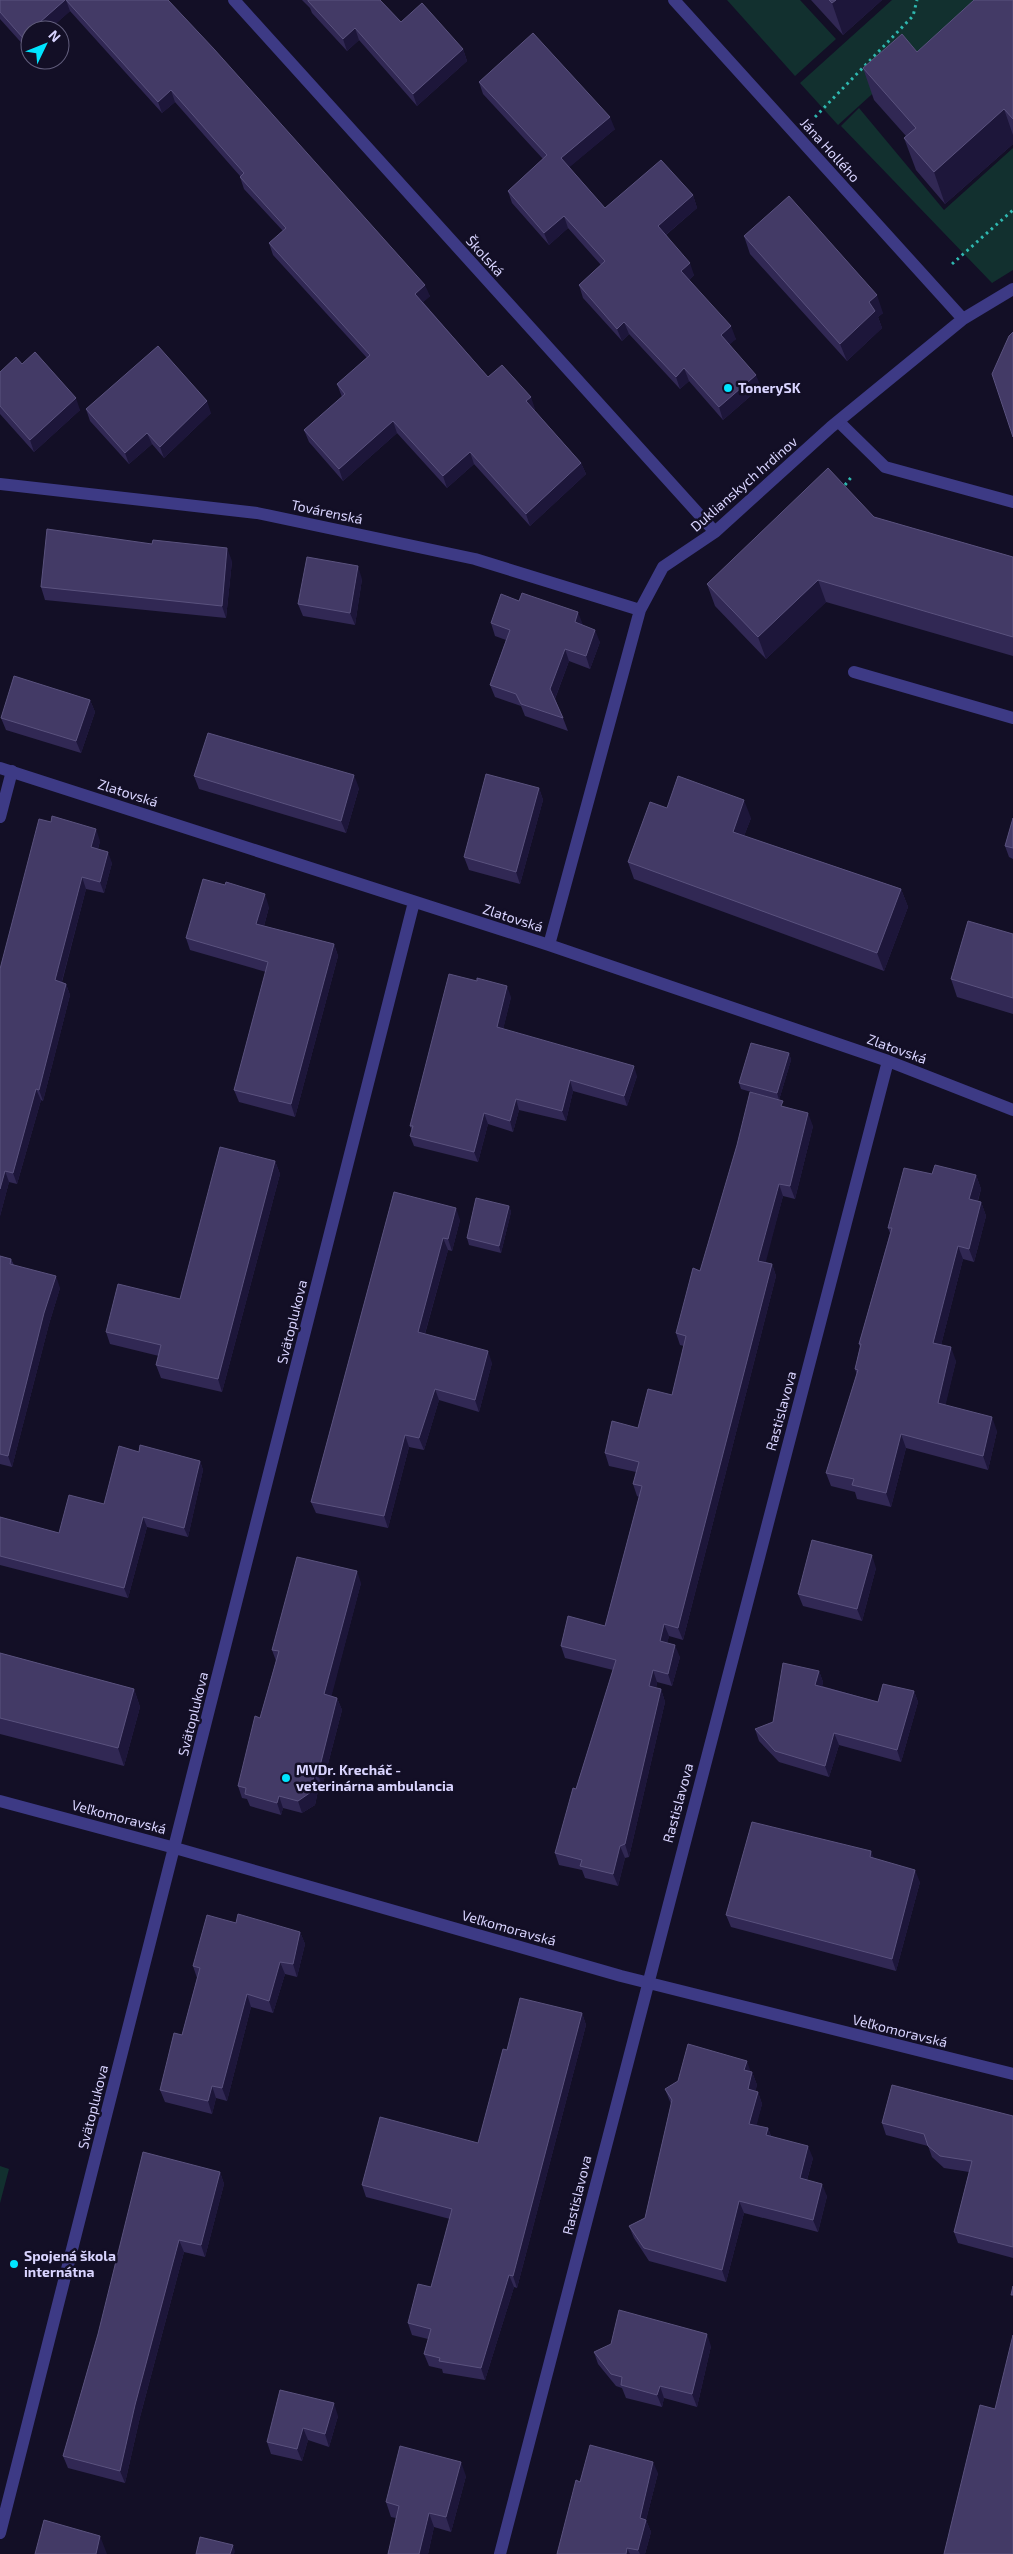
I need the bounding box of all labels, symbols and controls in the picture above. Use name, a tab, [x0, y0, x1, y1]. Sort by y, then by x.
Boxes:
north arrow	[20, 20, 70, 70]
text: N	[45, 26, 65, 45]
street label: Jána Hollého	[797, 114, 864, 185]
street label: Školská	[463, 232, 508, 279]
place label: TonerySK	[738, 379, 801, 396]
marker: TonerySK	[722, 382, 734, 394]
street label: Duklianskych hrdinov	[687, 432, 801, 535]
street label: Továrenská	[290, 496, 364, 527]
street label: Zlatovská	[96, 775, 160, 810]
street label: Zlatovská	[481, 900, 545, 935]
street label: Zlatovská	[865, 1030, 929, 1067]
street label: Svätoplukova	[273, 1278, 310, 1366]
street label: Rastislavova	[762, 1369, 799, 1452]
street label: Svätoplukova	[174, 1670, 211, 1758]
place label: MVDr. Krecháč - veterinárna ambulancia	[296, 1761, 454, 1794]
street label: Rastislavova	[659, 1761, 696, 1844]
marker: MVDr. Krecháč - veterinárna ambulancia	[280, 1772, 292, 1784]
street label: Veľkomoravská	[70, 1796, 168, 1837]
street label: Veľkomoravská	[460, 1906, 558, 1949]
street label: Veľkomoravská	[851, 2010, 949, 2051]
street label: Svätoplukova	[74, 2063, 111, 2151]
street label: Rastislavova	[558, 2153, 595, 2236]
place label: Spojená škola internátna	[24, 2247, 116, 2280]
marker: Spojená škola internátna	[8, 2258, 20, 2270]

